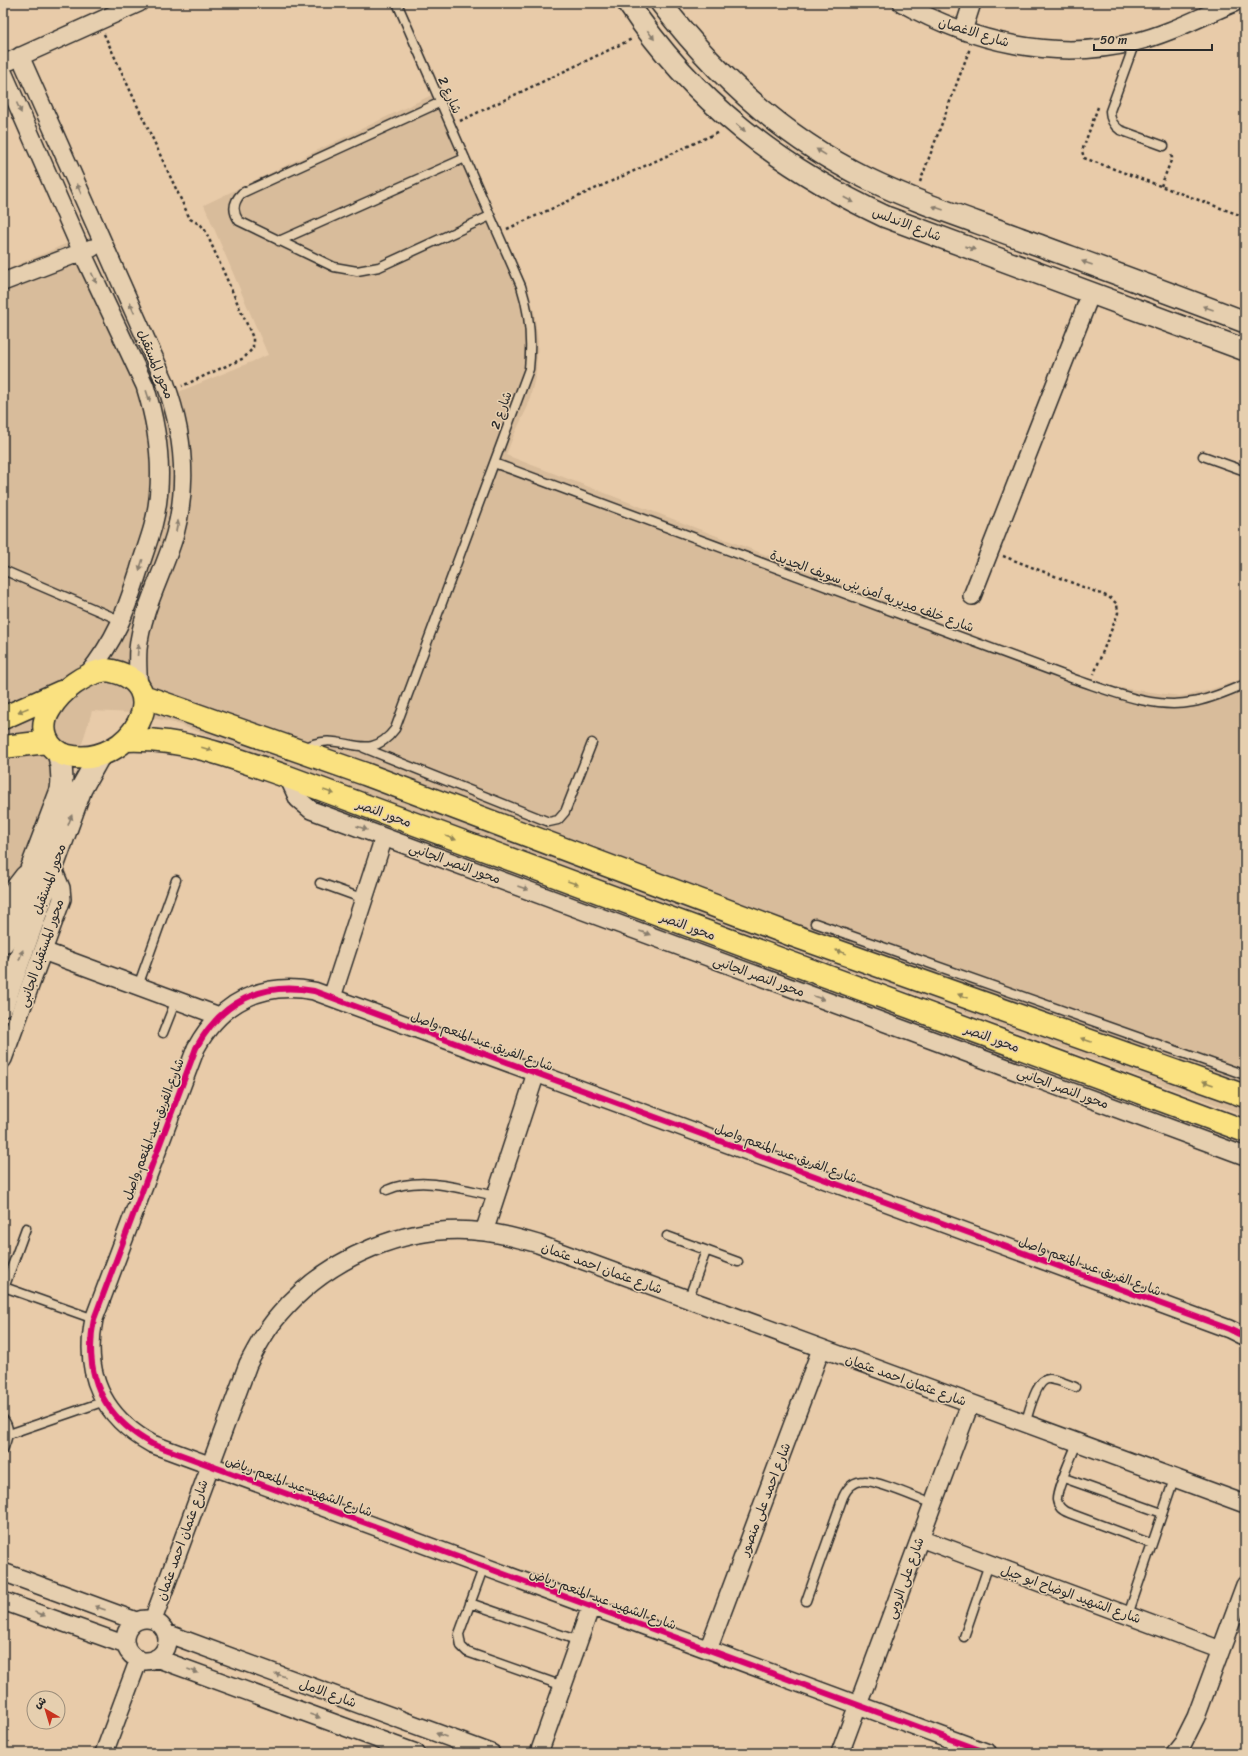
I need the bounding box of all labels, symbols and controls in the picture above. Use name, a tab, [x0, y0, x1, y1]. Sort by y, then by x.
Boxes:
street label: شارع الاغصان	[936, 10, 1012, 54]
scale bar	[1094, 26, 1212, 52]
one-way arrow	[647, 29, 655, 40]
text: 50 m	[1100, 29, 1127, 51]
street label: شارع 2	[432, 72, 468, 118]
one-way arrow	[15, 102, 22, 114]
one-way arrow	[736, 124, 747, 133]
one-way arrow	[815, 149, 827, 156]
one-way arrow	[76, 183, 82, 195]
one-way arrow	[844, 196, 855, 203]
street label: شارع الاندلس	[869, 200, 945, 248]
one-way arrow	[932, 204, 944, 210]
one-way arrow	[964, 245, 976, 251]
one-way arrow	[1080, 259, 1092, 265]
one-way arrow	[91, 272, 97, 284]
one-way arrow	[129, 302, 135, 313]
one-way arrow	[1202, 304, 1214, 310]
street label: محور المستقبل	[131, 325, 181, 403]
street label: شارع 2	[484, 388, 518, 432]
one-way arrow	[145, 391, 151, 403]
one-way arrow	[174, 520, 180, 532]
street label: شارع خلف مديريه أمن بنى سويف الجديدة	[766, 543, 978, 639]
one-way arrow	[138, 559, 144, 571]
one-way arrow	[135, 644, 142, 656]
one-way arrow	[17, 708, 29, 714]
one-way arrow	[200, 747, 213, 753]
one-way arrow	[324, 790, 336, 796]
street label: محور النصر	[352, 792, 415, 834]
one-way arrow	[68, 813, 74, 825]
one-way arrow	[356, 826, 368, 832]
one-way arrow	[446, 835, 458, 841]
street label: محور النصر الجانبى	[406, 836, 504, 890]
street label: محور المستقبل	[26, 840, 72, 918]
one-way arrow	[567, 881, 579, 887]
one-way arrow	[517, 885, 529, 891]
street label: محور المستقبل الجانبى	[12, 896, 70, 1010]
street label: محور النصر	[656, 905, 719, 947]
one-way arrow	[639, 931, 651, 937]
one-way arrow	[19, 949, 25, 961]
street label: محور النصر الجانبى	[710, 949, 808, 1003]
one-way arrow	[835, 949, 847, 955]
one-way arrow	[957, 993, 969, 999]
one-way arrow	[814, 995, 826, 1001]
street label: شارع الفريق عبد المنعم واصل	[407, 1004, 557, 1078]
street label: محور النصر	[960, 1017, 1023, 1059]
one-way arrow	[1079, 1036, 1091, 1042]
street label: شارع الفريق عبد المنعم واصل	[115, 1055, 191, 1203]
street label: محور النصر الجانبى	[1014, 1061, 1112, 1115]
one-way arrow	[1202, 1080, 1214, 1086]
street label: شارع الفريق عبد المنعم واصل	[711, 1116, 861, 1190]
street label: شارع الفريق عبد المنعم واصل	[1015, 1229, 1165, 1303]
street label: شارع عثمان احمد عثمان	[538, 1235, 666, 1301]
street label: شارع عثمان احمد عثمان	[842, 1347, 970, 1413]
street label: شارع احمد على منصور	[732, 1439, 797, 1560]
street label: شارع الشهيد عبد المنعم رياض	[222, 1449, 376, 1523]
street label: شارع عثمان احمد عثمان	[149, 1476, 215, 1604]
street label: شارع على الروبى	[880, 1534, 930, 1622]
street label: شارع الشهيد الوضاح ابو جبل	[998, 1558, 1144, 1630]
street label: شارع الشهيد عبد المنعم رياض	[526, 1562, 680, 1636]
one-way arrow	[93, 1604, 105, 1610]
one-way arrow	[34, 1611, 46, 1617]
one-way arrow	[187, 1669, 199, 1675]
one-way arrow	[273, 1671, 285, 1677]
street label: شارع الامل	[296, 1672, 360, 1714]
north arrow	[26, 1690, 66, 1730]
text: ش	[30, 1691, 51, 1714]
one-way arrow	[309, 1713, 321, 1719]
one-way arrow	[435, 1731, 447, 1737]

